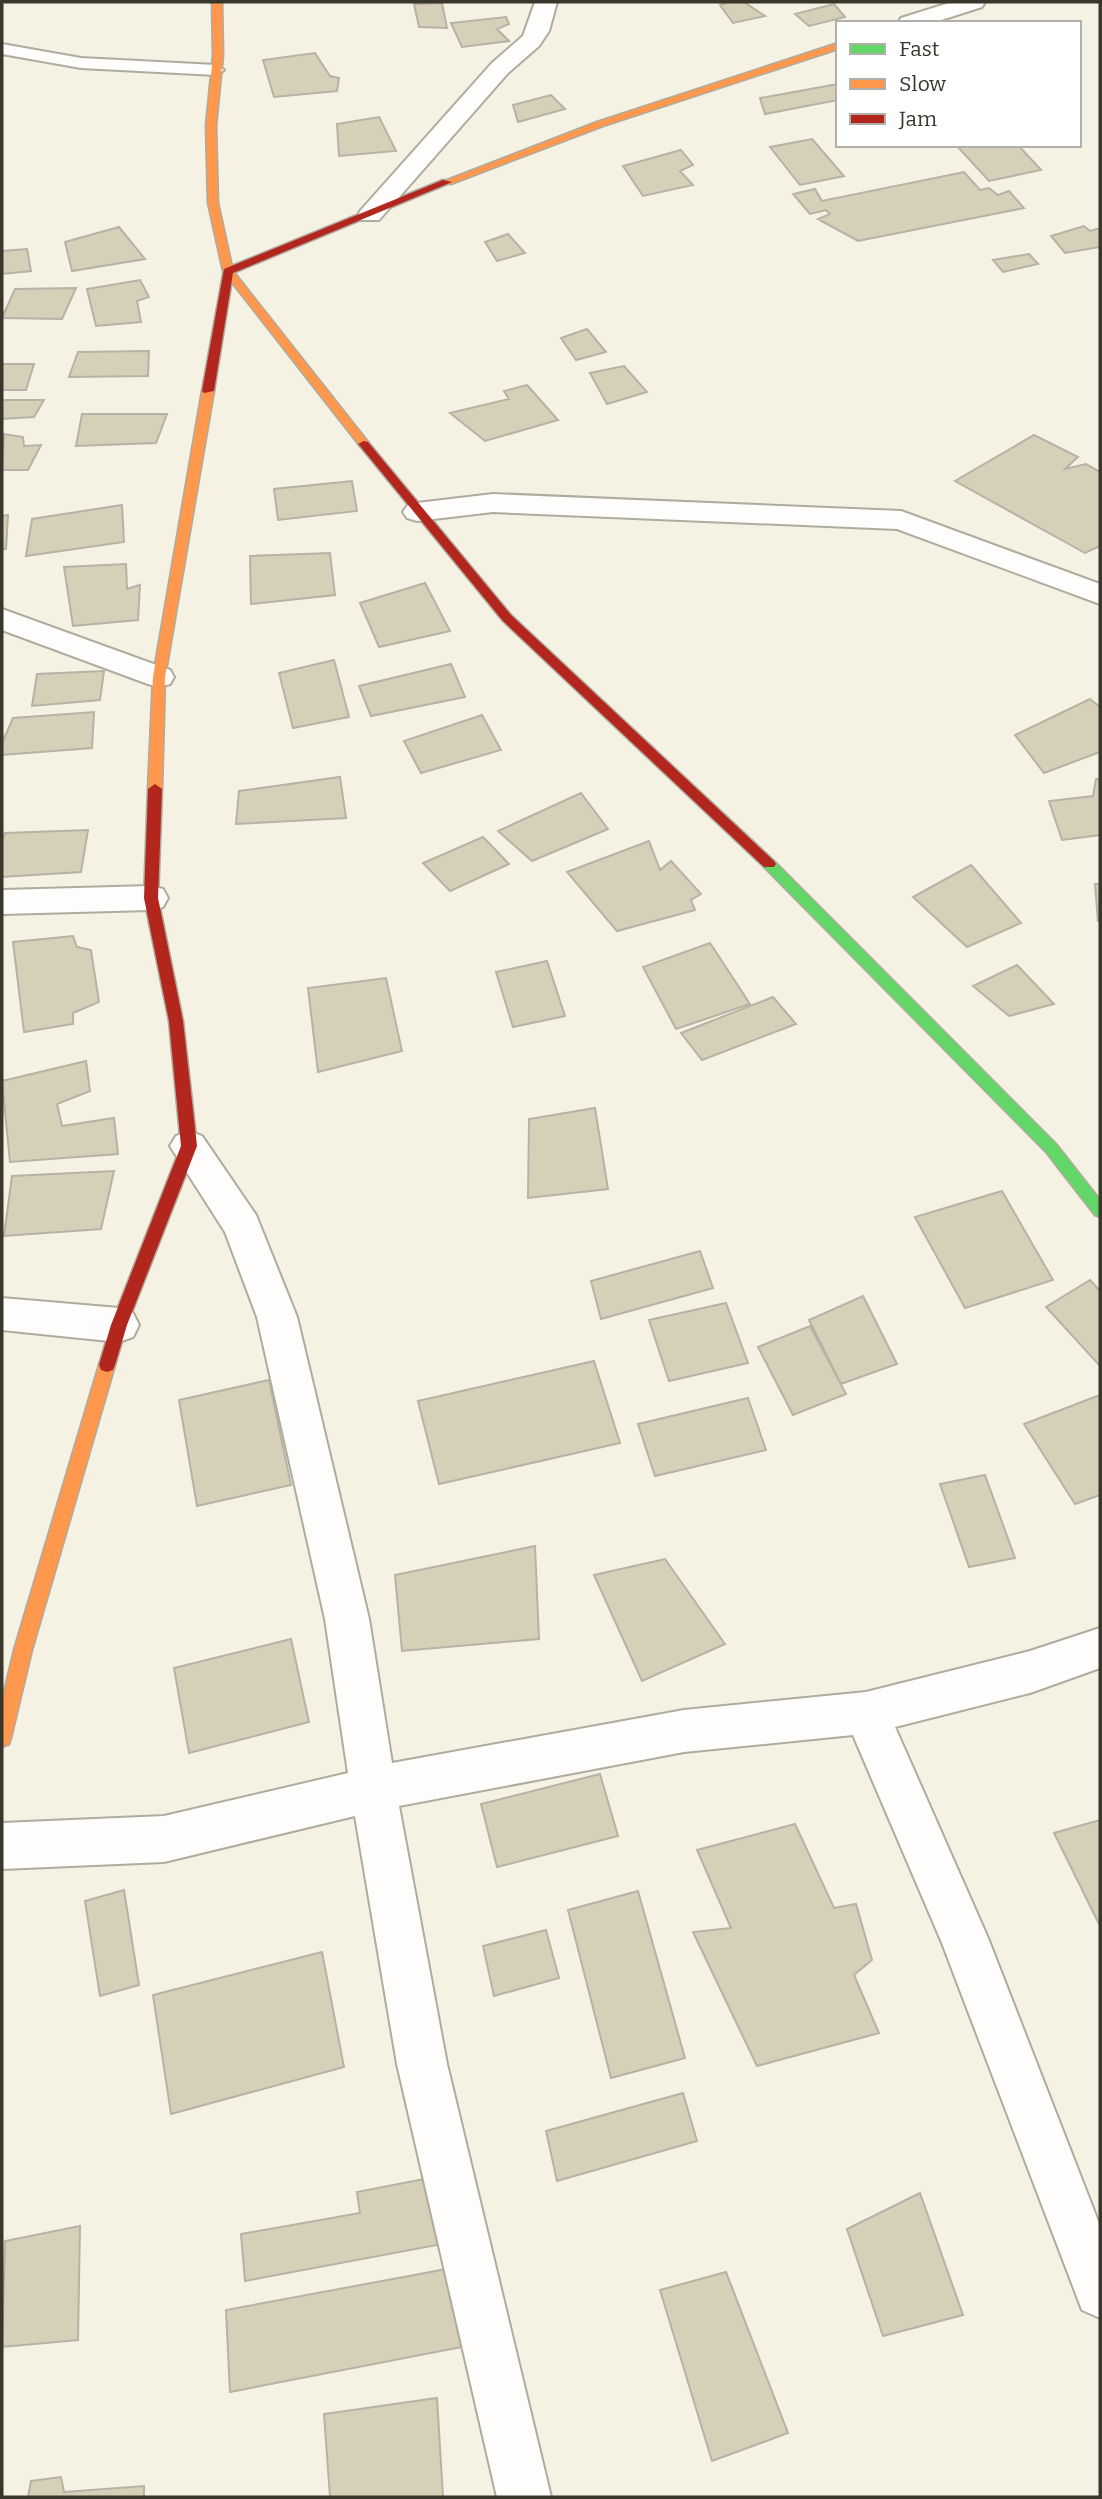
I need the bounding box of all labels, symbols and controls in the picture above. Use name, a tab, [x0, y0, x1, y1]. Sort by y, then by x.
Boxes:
legend	[836, 21, 1081, 147]
text: Fast	[899, 36, 940, 62]
text: Slow	[899, 71, 946, 97]
text: Jam	[898, 106, 937, 132]

